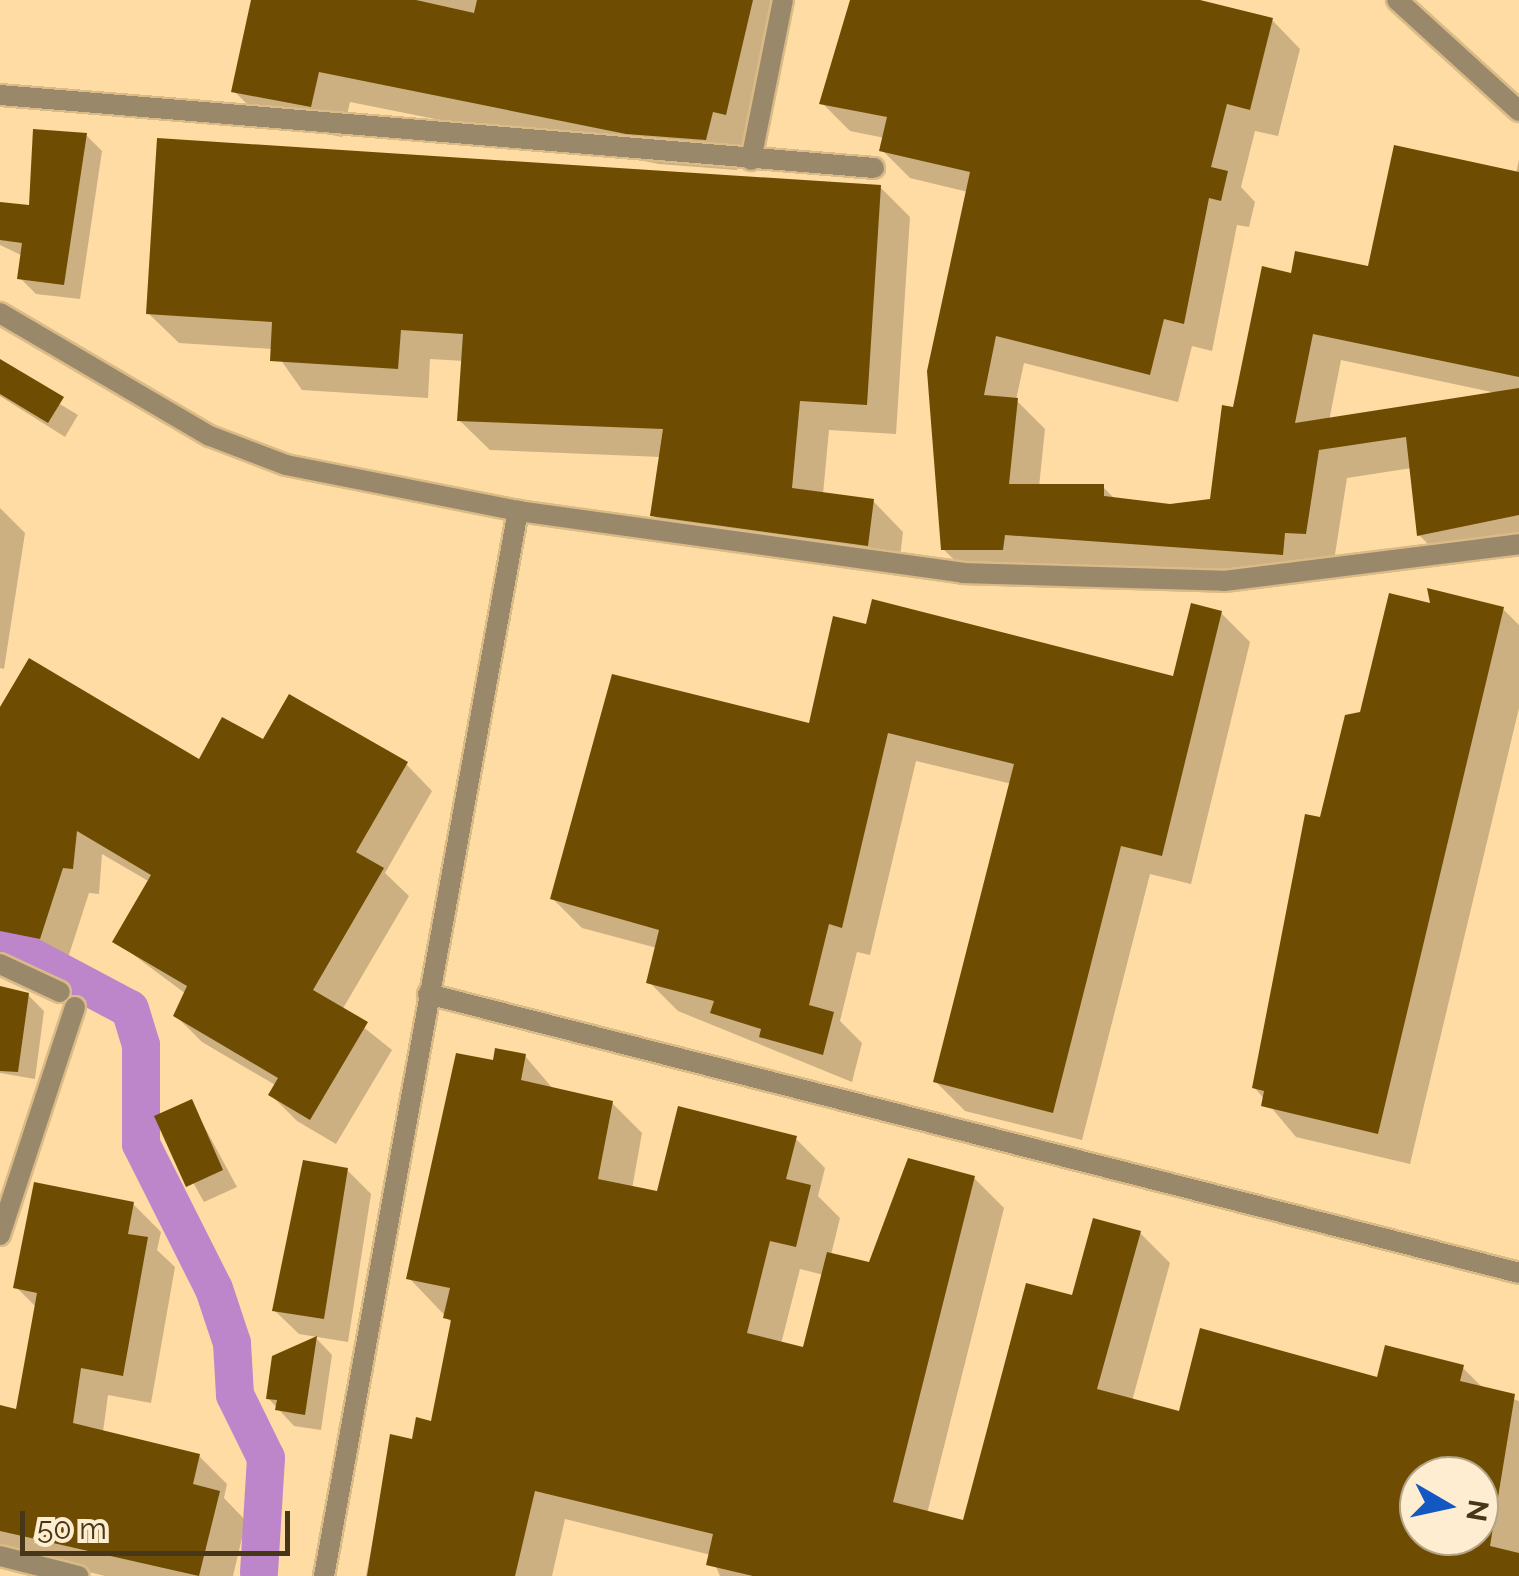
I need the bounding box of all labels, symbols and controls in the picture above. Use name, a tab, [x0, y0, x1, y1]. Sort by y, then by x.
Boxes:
north arrow	[1399, 1456, 1499, 1556]
scale bar	[25, 1491, 295, 1553]
text: N	[1459, 1497, 1495, 1524]
text: 50 m	[37, 1511, 107, 1546]

